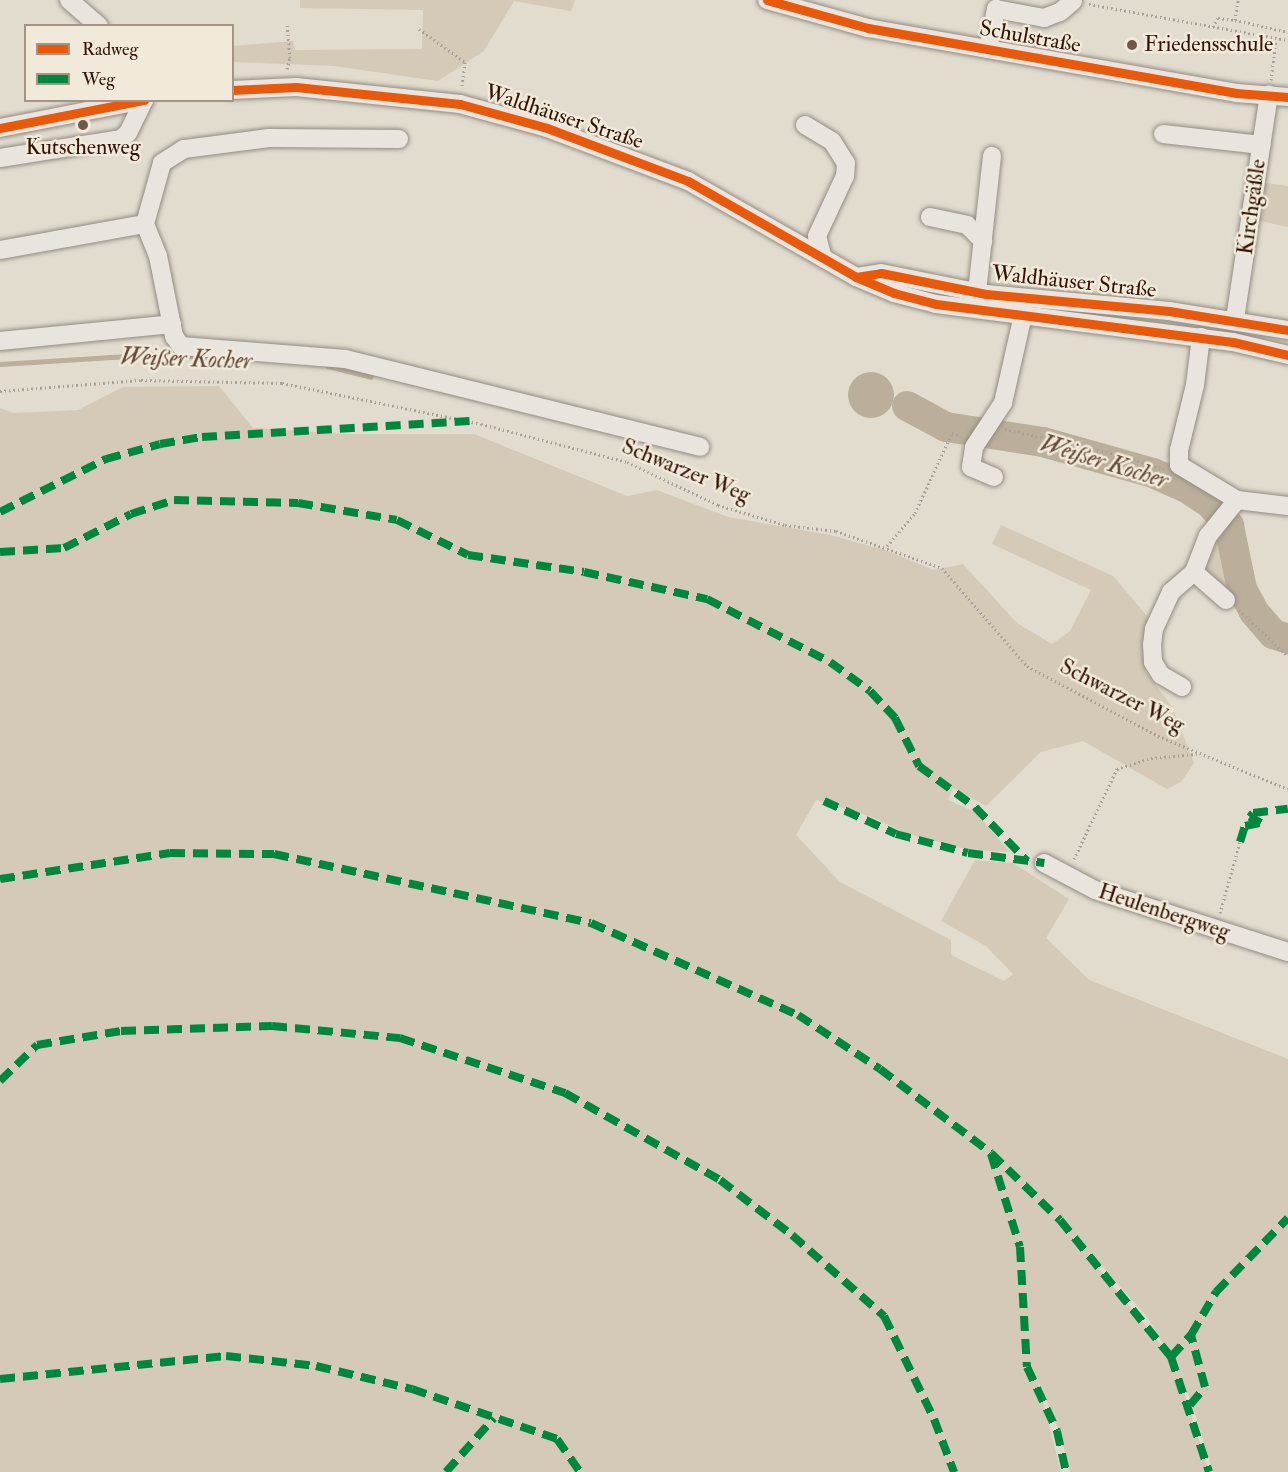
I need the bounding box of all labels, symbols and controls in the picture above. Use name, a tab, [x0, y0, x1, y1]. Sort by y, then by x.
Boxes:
street label: Schulstraße	[977, 15, 1083, 59]
legend	[24, 24, 234, 102]
place label: Friedensschule	[1144, 32, 1273, 58]
text: Radweg	[82, 38, 138, 61]
marker: Friedensschule	[1125, 38, 1139, 52]
text: Weg	[82, 68, 115, 91]
street label: Waldhäuser Straße	[481, 79, 647, 155]
marker: Kutschenweg	[76, 118, 90, 132]
place label: Kutschenweg	[25, 135, 141, 161]
street label: Kirchgäßle	[1232, 158, 1272, 256]
street label: Waldhäuser Straße	[991, 260, 1157, 304]
water label: Weißer Kocher	[119, 342, 253, 376]
water label: Weißer Kocher	[1037, 429, 1171, 495]
street label: Schwarzer Weg	[618, 433, 754, 509]
street label: Schwarzer Weg	[1055, 653, 1189, 739]
street label: Heulenbergweg	[1095, 878, 1233, 946]

